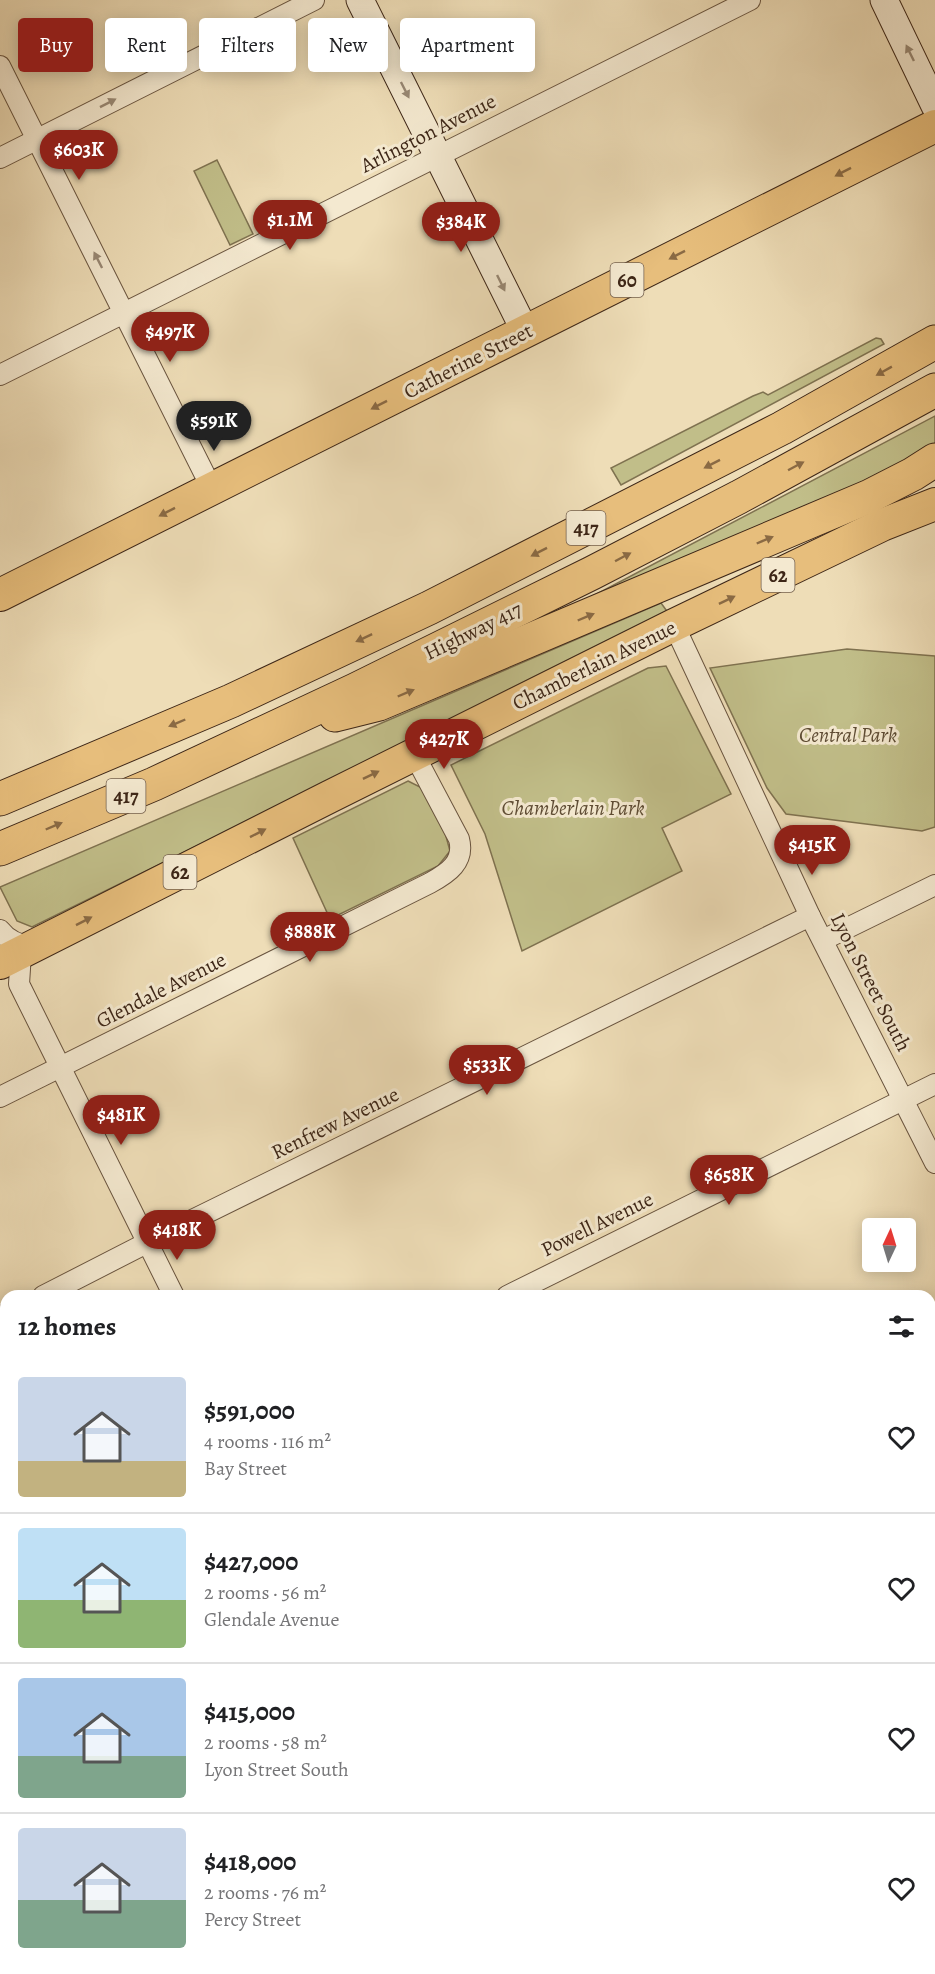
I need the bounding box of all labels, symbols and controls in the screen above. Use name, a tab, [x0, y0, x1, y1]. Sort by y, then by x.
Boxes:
chip: Buy	[18, 18, 93, 72]
chip: Rent	[105, 18, 187, 72]
chip: Filters	[199, 18, 296, 72]
chip: New	[308, 18, 388, 72]
chip: Apartment	[400, 18, 535, 72]
one-way arrow	[905, 45, 914, 62]
one-way arrow	[400, 82, 410, 99]
street label: Arlington Avenue	[355, 87, 501, 180]
one-way arrow	[100, 98, 117, 108]
pin: $603K	[37, 130, 121, 181]
text: $603K	[54, 136, 104, 163]
one-way arrow	[834, 167, 851, 177]
pin: $1.1M	[248, 200, 332, 251]
pin: $384K	[419, 202, 503, 253]
text: $1.1M	[267, 206, 313, 233]
text: $384K	[436, 208, 486, 235]
one-way arrow	[669, 250, 686, 260]
one-way arrow	[93, 251, 103, 268]
road number: 60	[610, 263, 644, 297]
one-way arrow	[496, 274, 505, 291]
pin: $497K	[128, 312, 212, 363]
street label: Catherine Street	[399, 316, 537, 406]
text: $497K	[145, 318, 195, 345]
one-way arrow	[875, 366, 892, 376]
one-way arrow	[371, 400, 388, 410]
pin: $591K	[172, 401, 256, 452]
text: $591K	[190, 407, 238, 434]
one-way arrow	[704, 459, 721, 468]
one-way arrow	[787, 461, 804, 471]
one-way arrow	[159, 507, 176, 516]
road number: 417	[566, 511, 606, 545]
one-way arrow	[756, 535, 774, 545]
one-way arrow	[530, 547, 547, 557]
one-way arrow	[614, 552, 631, 562]
road number: 62	[762, 558, 794, 592]
street label: Highway 417	[419, 595, 527, 667]
one-way arrow	[718, 596, 735, 605]
one-way arrow	[577, 612, 595, 622]
street label: Chamberlain Avenue	[508, 613, 680, 717]
one-way arrow	[355, 634, 372, 643]
one-way arrow	[397, 688, 415, 697]
one-way arrow	[168, 718, 186, 728]
pin: $427K	[402, 719, 486, 770]
park label: Central Park	[799, 721, 897, 749]
text: $427K	[419, 725, 469, 752]
one-way arrow	[363, 771, 380, 780]
road number: 417	[106, 779, 146, 813]
park label: Chamberlain Park	[501, 794, 645, 822]
one-way arrow	[45, 821, 63, 830]
pin: $415K	[770, 825, 854, 876]
one-way arrow	[249, 828, 267, 838]
text: $415K	[788, 831, 836, 858]
road number: 62	[164, 855, 196, 889]
street label: Lyon Street South	[824, 908, 918, 1056]
pin: $888K	[268, 912, 352, 963]
one-way arrow	[76, 916, 93, 926]
text: $888K	[284, 918, 336, 945]
street label: Glendale Avenue	[91, 945, 231, 1035]
pin: $533K	[445, 1045, 529, 1096]
text: $533K	[463, 1051, 511, 1078]
street label: Renfrew Avenue	[266, 1080, 404, 1166]
pin: $481K	[79, 1095, 163, 1146]
text: $481K	[97, 1101, 145, 1128]
pin: $658K	[687, 1155, 771, 1206]
text: $658K	[704, 1161, 754, 1188]
street label: Powell Avenue	[536, 1185, 658, 1263]
pin: $418K	[135, 1210, 219, 1261]
text: $418K	[153, 1216, 201, 1243]
north arrow	[862, 1218, 916, 1272]
map controls	[862, 1218, 916, 1272]
text: 12 homes	[18, 1309, 116, 1344]
icon: filters	[885, 1310, 918, 1343]
text: $591,000	[204, 1393, 295, 1428]
icon: home	[66, 1401, 138, 1473]
icon: heart	[885, 1421, 918, 1454]
text: 4 rooms · 116 m²	[204, 1428, 331, 1455]
text: Bay Street	[204, 1455, 287, 1482]
text: $427,000	[204, 1544, 298, 1579]
icon: home	[66, 1552, 138, 1624]
icon: heart	[885, 1572, 918, 1605]
text: 2 rooms · 56 m²	[204, 1579, 326, 1606]
text: Glendale Avenue	[204, 1606, 339, 1633]
text: $415,000	[204, 1694, 295, 1729]
icon: home	[66, 1702, 138, 1774]
icon: heart	[885, 1722, 918, 1755]
text: 2 rooms · 58 m²	[204, 1729, 327, 1756]
text: Lyon Street South	[204, 1756, 349, 1783]
text: $418,000	[204, 1844, 296, 1879]
icon: home	[66, 1852, 138, 1924]
icon: heart	[885, 1872, 918, 1905]
text: 2 rooms · 76 m²	[204, 1879, 326, 1906]
text: Percy Street	[204, 1906, 301, 1933]

